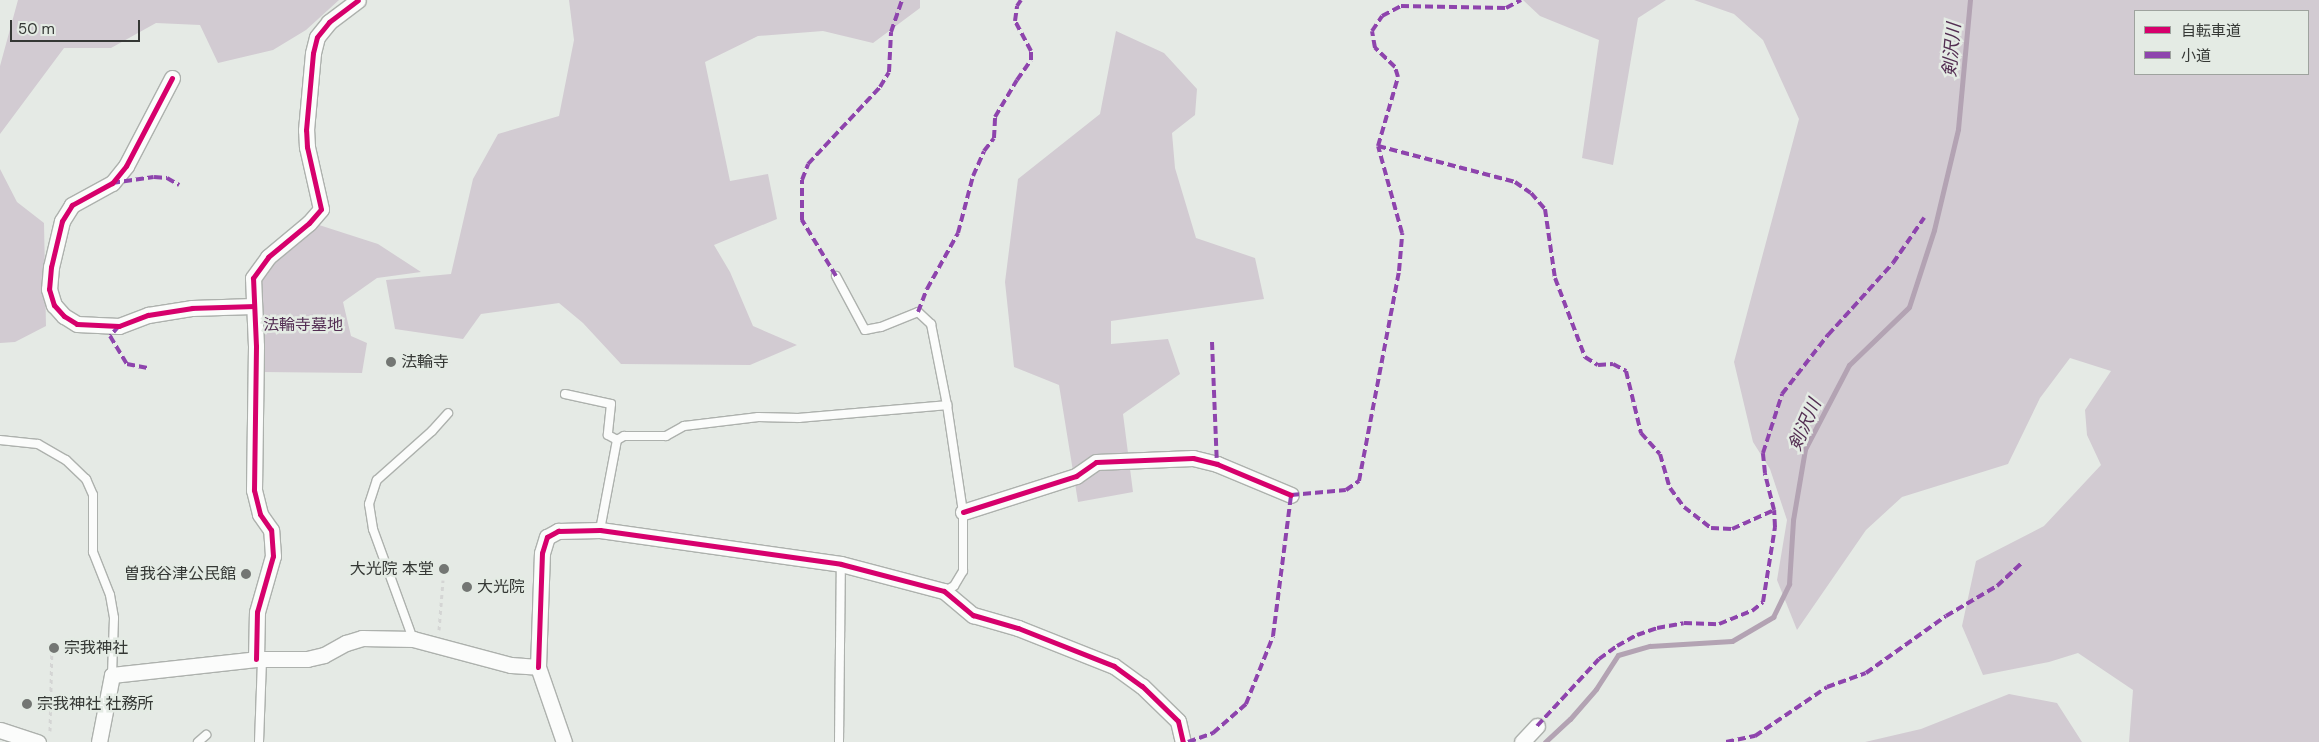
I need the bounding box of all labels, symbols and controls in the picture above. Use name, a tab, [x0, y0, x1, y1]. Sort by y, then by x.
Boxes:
scale bar	[12, 10, 142, 42]
legend	[2134, 10, 2309, 75]
text: 50 m	[18, 19, 55, 39]
text: 自転車道	[2181, 21, 2241, 41]
water label: 剣沢川	[1939, 22, 1965, 78]
text: 小道	[2181, 46, 2211, 66]
park label: 法輪寺墓地	[263, 315, 343, 335]
place label: 法輪寺	[401, 352, 449, 372]
marker: 法輪寺	[385, 356, 397, 368]
water label: 剣沢川	[1784, 396, 1826, 454]
place label: 大光院 本堂	[350, 559, 434, 579]
marker: 大光院 本堂	[438, 563, 450, 575]
place label: 曽我谷津公民館	[124, 564, 236, 584]
marker: 曽我谷津公民館	[240, 568, 252, 580]
place label: 大光院	[477, 577, 525, 597]
marker: 大光院	[461, 581, 473, 593]
place label: 宗我神社	[64, 638, 128, 658]
marker: 宗我神社	[48, 642, 60, 654]
place label: 宗我神社 社務所	[37, 694, 153, 714]
marker: 宗我神社 社務所	[21, 698, 33, 710]

